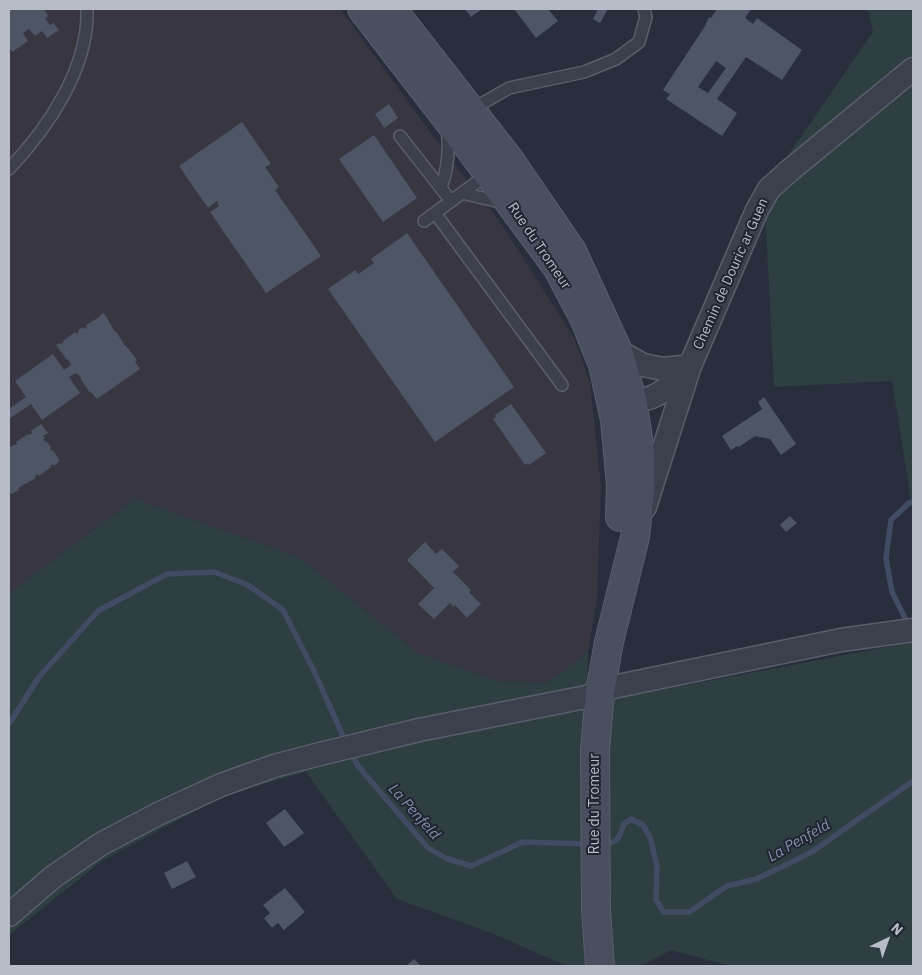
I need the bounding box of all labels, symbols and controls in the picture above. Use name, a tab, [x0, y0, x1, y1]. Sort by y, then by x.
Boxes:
street label: Chemin de Douric ar Guen	[690, 196, 772, 352]
street label: Rue du Tromeur	[504, 200, 574, 292]
street label: Rue du Tromeur	[587, 754, 603, 854]
water label: La Penfeld	[384, 780, 444, 844]
water label: La Penfeld	[765, 816, 833, 866]
north arrow	[862, 915, 912, 965]
text: N	[887, 919, 907, 939]

